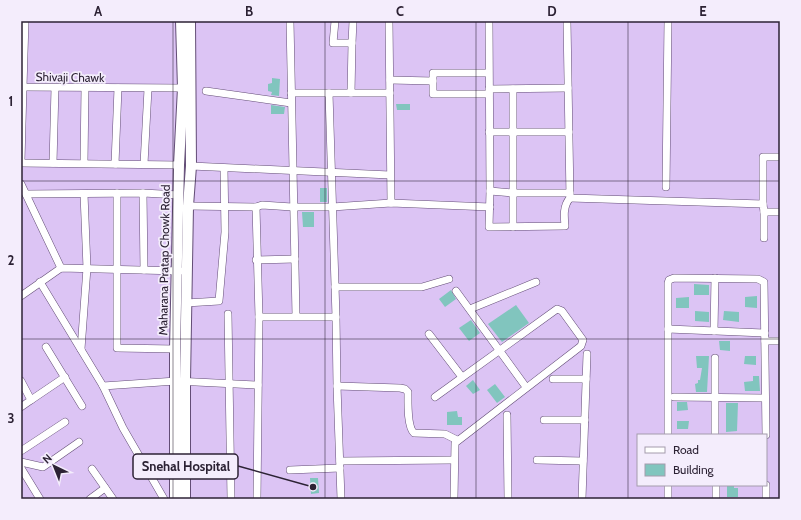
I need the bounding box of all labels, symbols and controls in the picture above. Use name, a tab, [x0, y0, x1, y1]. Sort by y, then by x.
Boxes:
text: A	[94, 3, 103, 19]
text: B	[245, 3, 253, 19]
text: C	[396, 3, 404, 19]
text: D	[547, 3, 557, 19]
text: E	[699, 3, 707, 19]
street label: Shivaji Chawk	[35, 69, 105, 85]
text: 1	[9, 93, 13, 109]
street label: Maharana Pratap Chowk Road	[155, 184, 173, 336]
text: 2	[8, 252, 15, 268]
text: 3	[7, 410, 15, 426]
legend	[637, 434, 767, 486]
text: Road	[673, 442, 699, 457]
north arrow	[34, 446, 74, 486]
text: N	[40, 451, 55, 466]
callout: Snehal Hospital	[133, 454, 238, 479]
text: Snehal Hospital	[142, 458, 231, 474]
text: Building	[673, 462, 715, 477]

